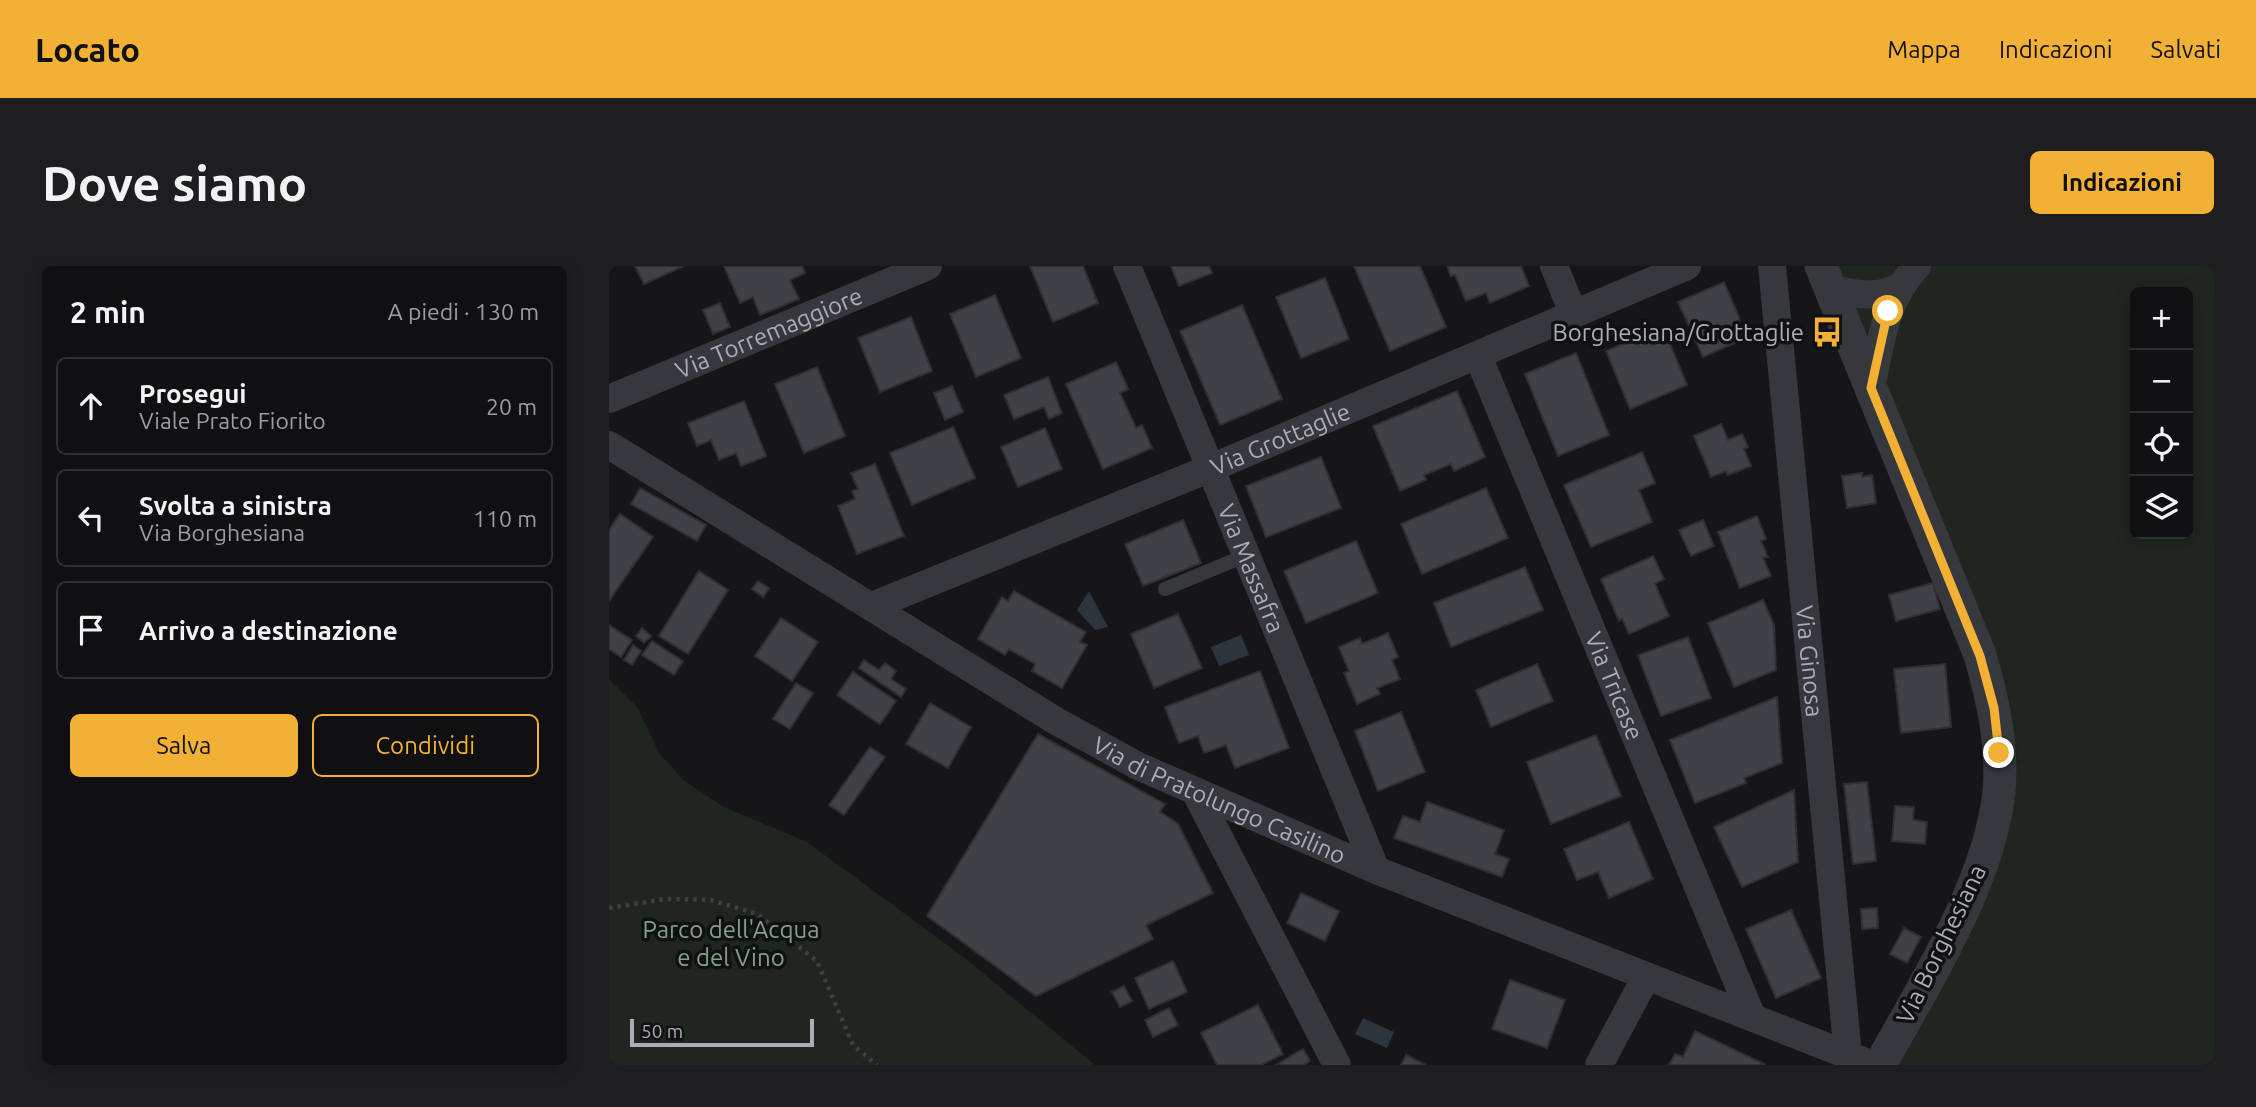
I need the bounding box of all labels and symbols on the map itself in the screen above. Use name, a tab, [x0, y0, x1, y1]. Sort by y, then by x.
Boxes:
street label: Via Torremaggiore	[671, 281, 866, 383]
route start	[1872, 295, 1903, 326]
bus stop icon: Borghesiana/Grottaglie	[1810, 315, 1844, 349]
place label: Borghesiana/Grottaglie	[1553, 319, 1804, 346]
street label: Via Grottaglie	[1206, 397, 1354, 480]
street label: Via Massafra	[1213, 500, 1290, 637]
street label: Via Ginosa	[1791, 604, 1829, 718]
street label: Via Tricase	[1580, 628, 1649, 744]
street label: Via di Pratolungo Casilino	[1088, 730, 1350, 869]
route end	[1983, 737, 2014, 768]
street label: Via Borghesiana	[1891, 860, 1991, 1028]
park label: Parco dell'Acqua e del Vino	[643, 916, 820, 971]
scale bar	[630, 1016, 814, 1048]

